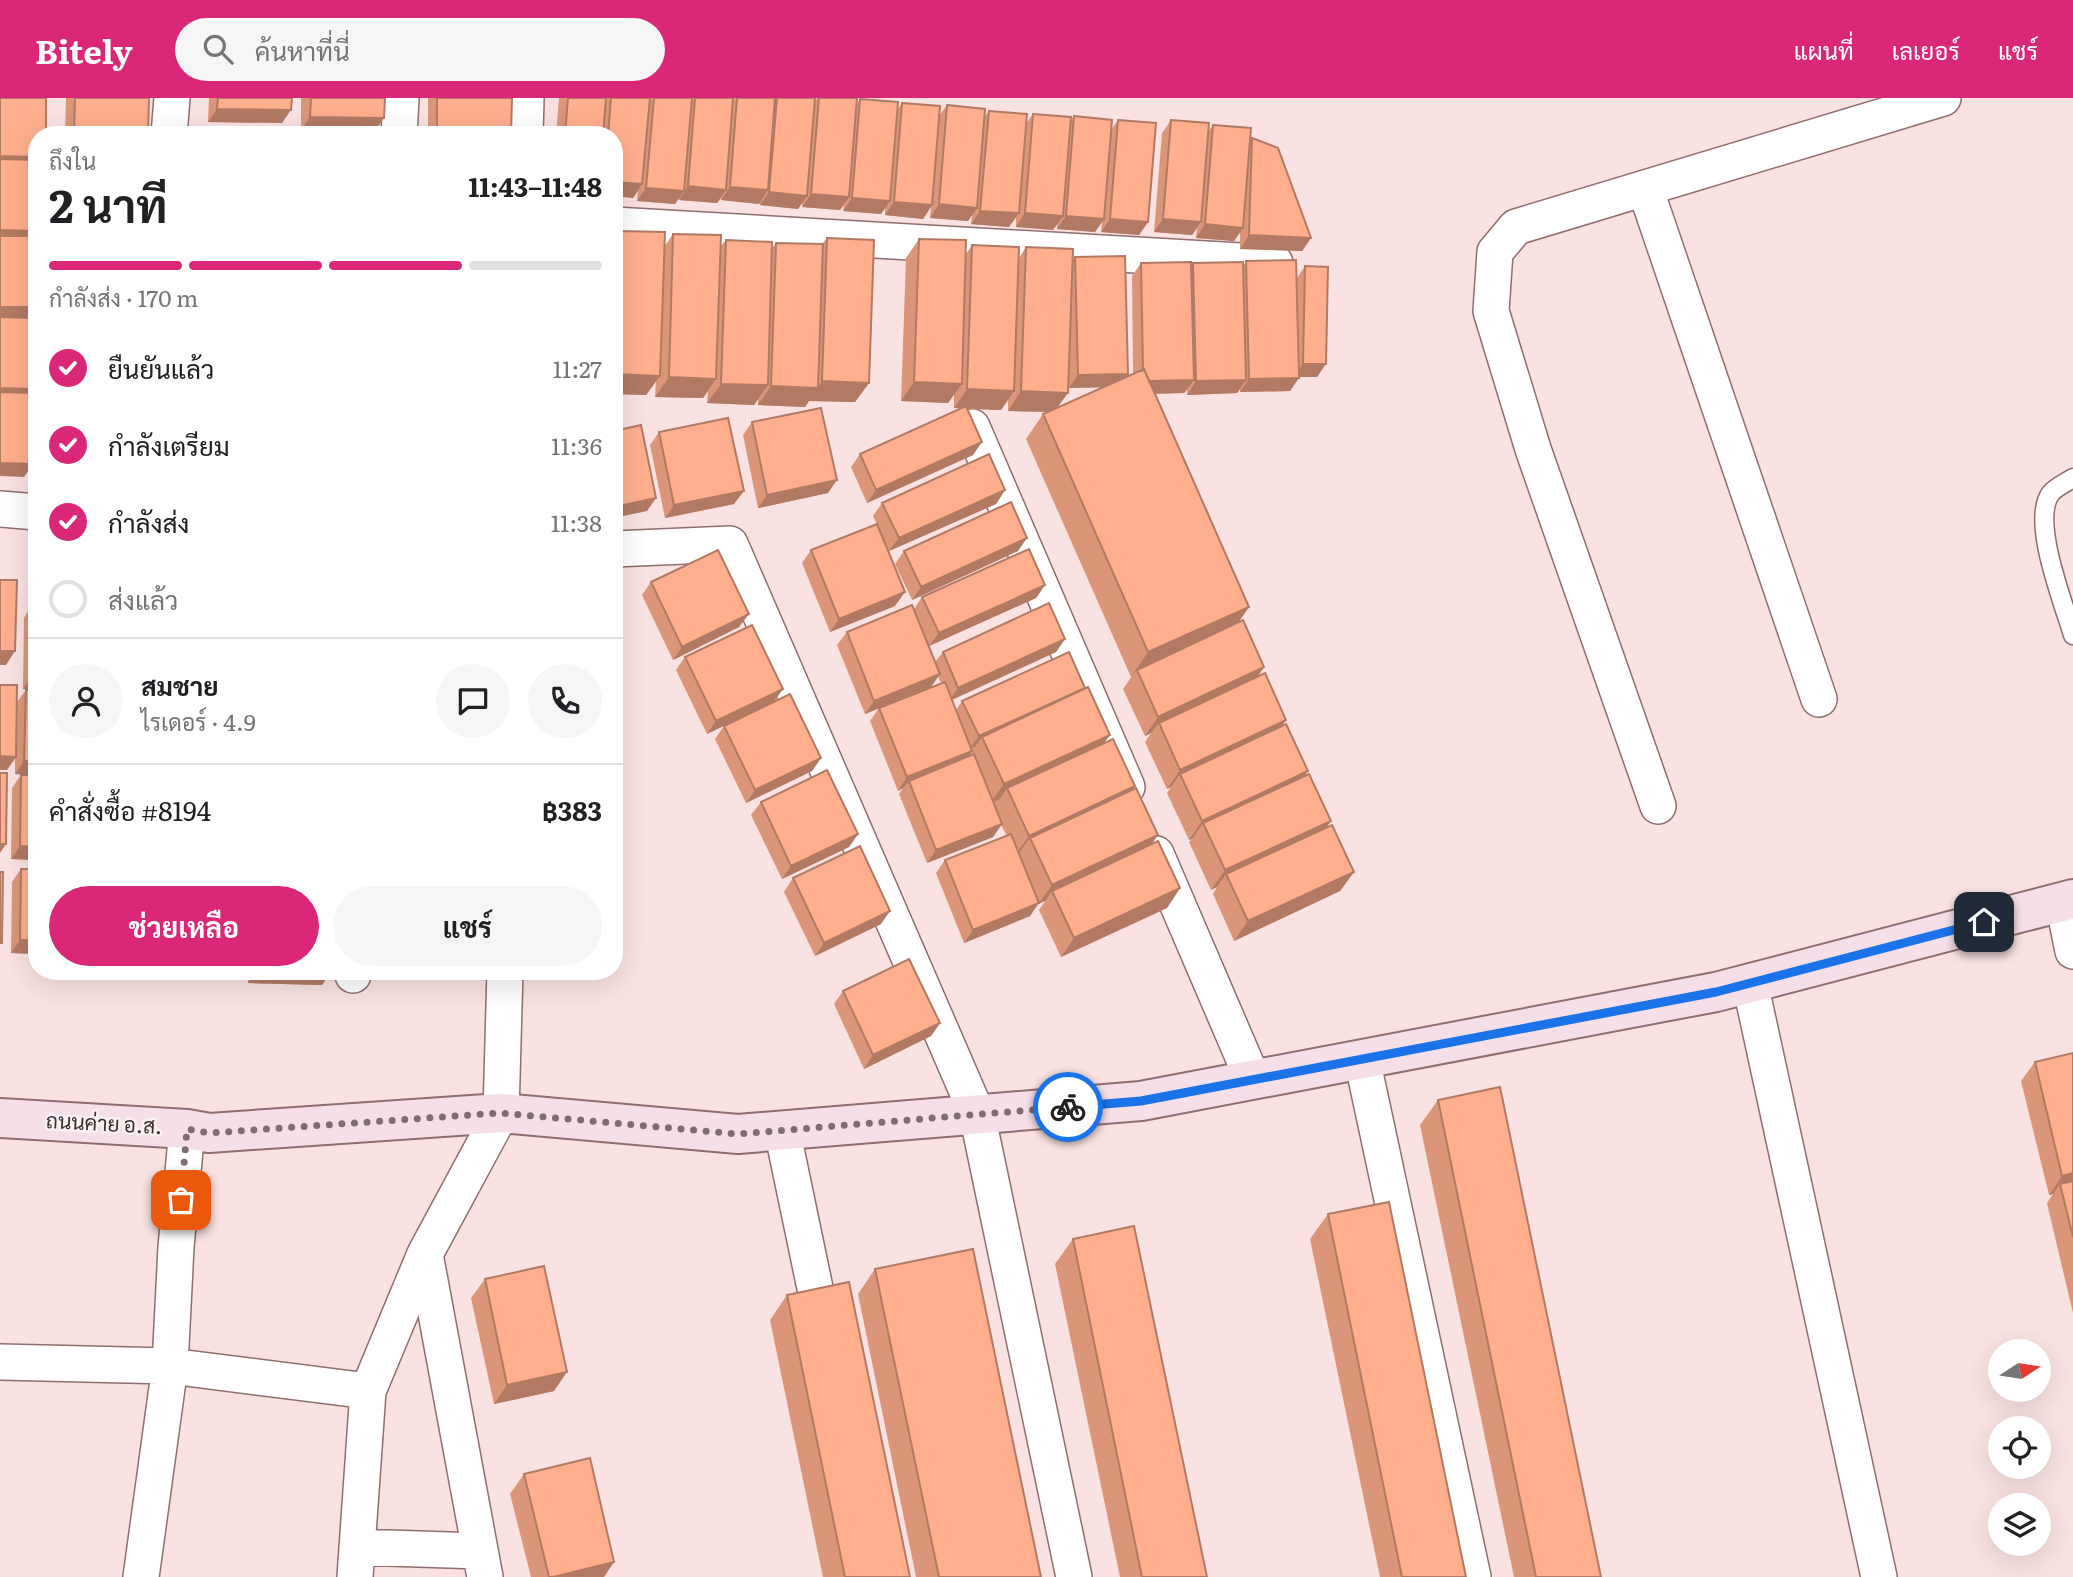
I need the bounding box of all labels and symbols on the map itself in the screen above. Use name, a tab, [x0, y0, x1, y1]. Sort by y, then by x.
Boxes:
pin	[1954, 892, 2014, 952]
courier	[1033, 1072, 1103, 1142]
street label: ถนนค่าย อ.ส.	[45, 1103, 163, 1140]
pin	[151, 1170, 211, 1230]
north arrow	[1988, 1339, 2051, 1402]

